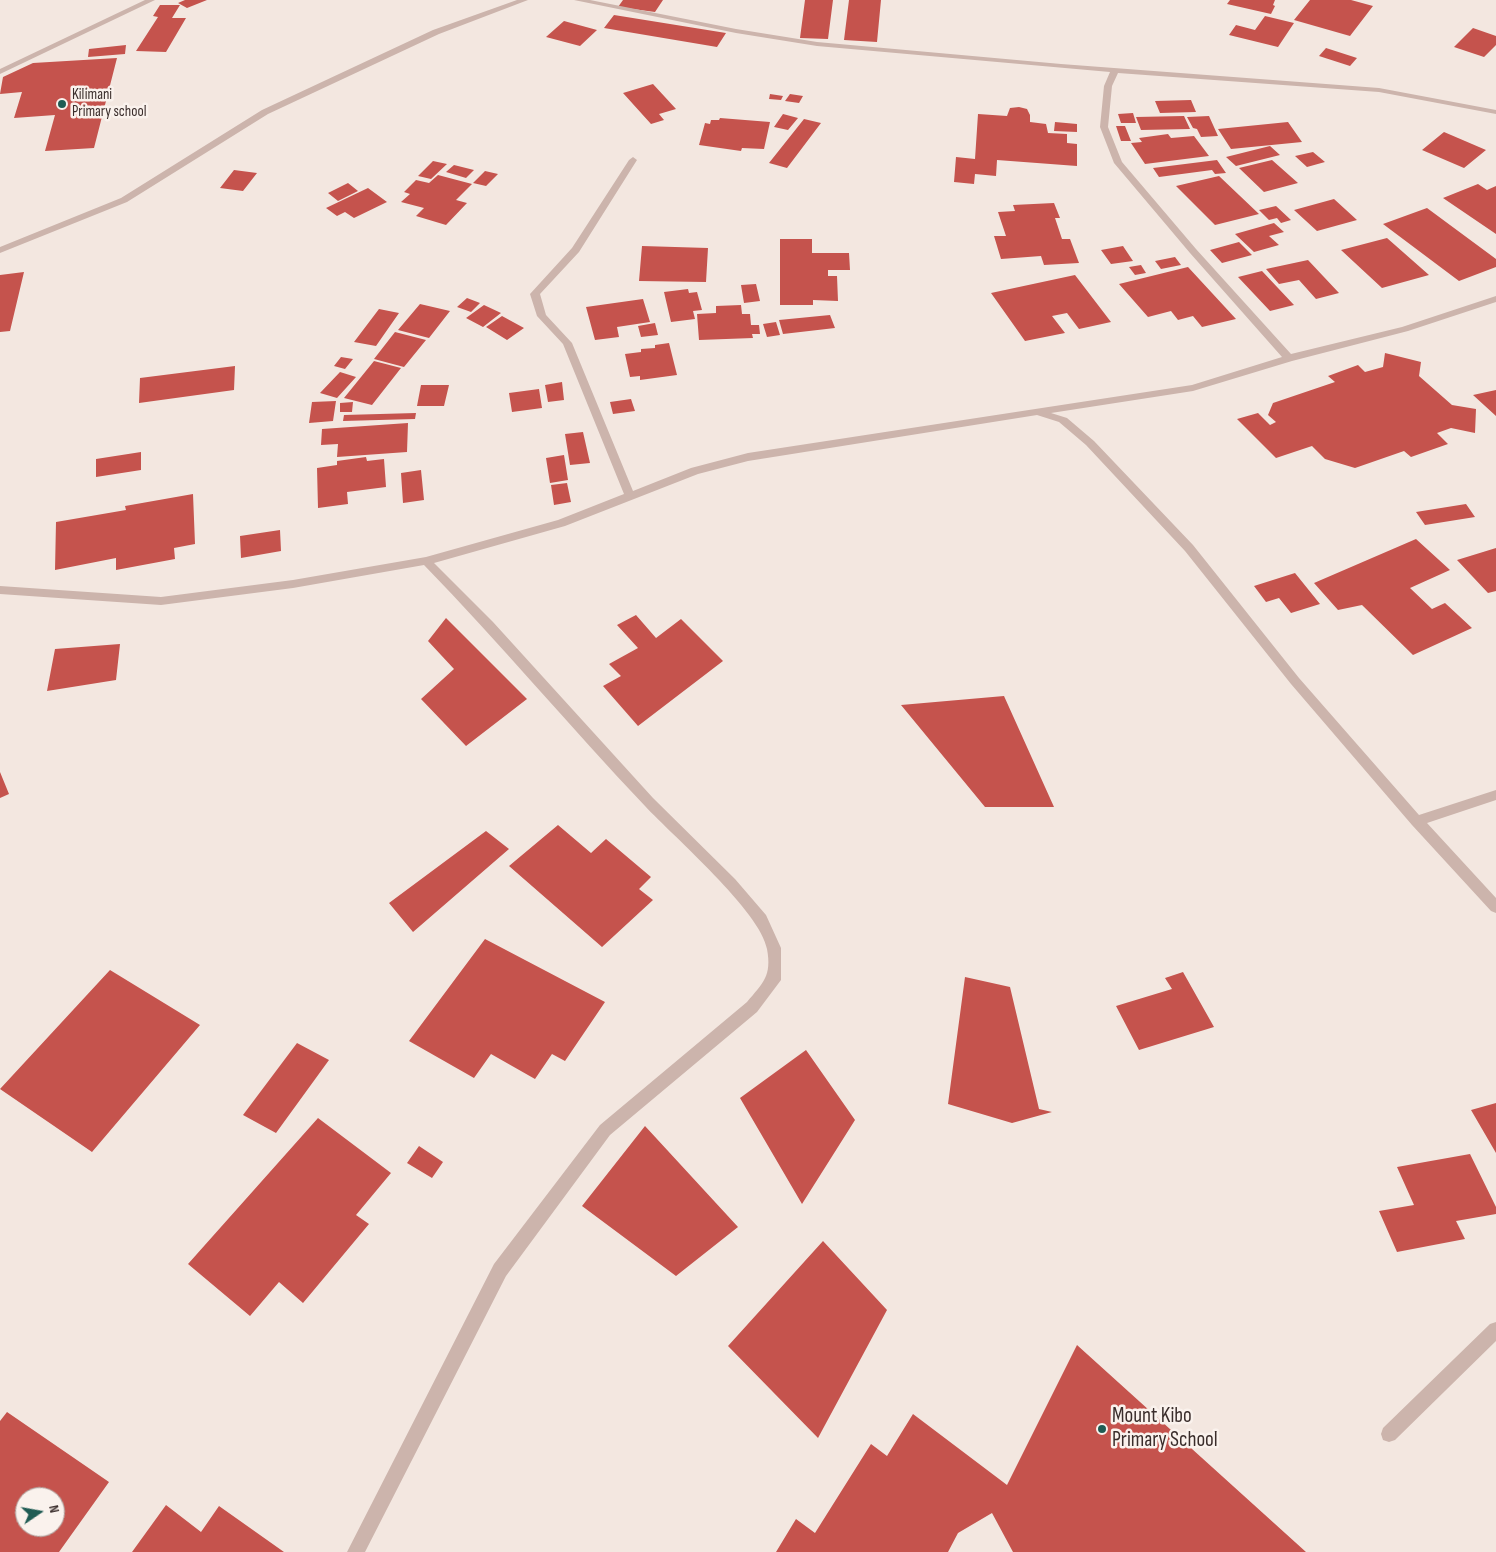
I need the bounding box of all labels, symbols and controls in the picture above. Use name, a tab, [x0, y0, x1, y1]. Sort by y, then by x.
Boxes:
place label: Kilimani Primary school	[72, 86, 146, 121]
marker: Kilimani Primary school	[56, 98, 68, 110]
place label: Mount Kibo Primary School	[1112, 1404, 1218, 1454]
marker: Mount Kibo Primary School	[1096, 1423, 1108, 1435]
north arrow	[15, 1487, 65, 1537]
text: N	[45, 1504, 63, 1514]

